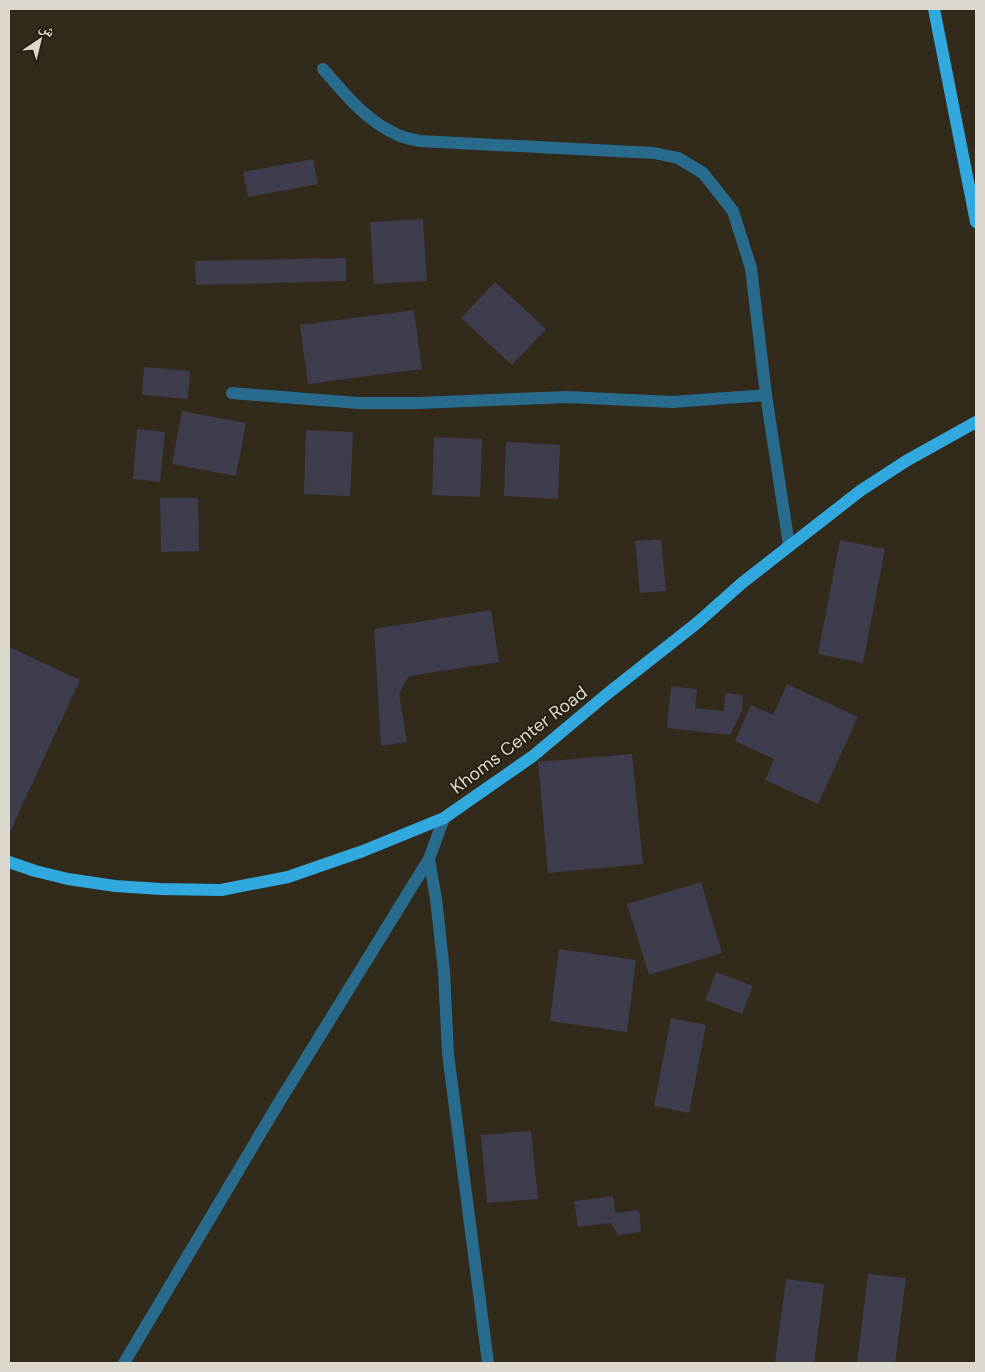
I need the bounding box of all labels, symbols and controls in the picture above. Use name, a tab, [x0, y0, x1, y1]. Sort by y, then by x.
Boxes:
north arrow	[15, 15, 65, 65]
text: ش	[36, 18, 59, 41]
street label: Khoms Center Road	[446, 681, 592, 799]

